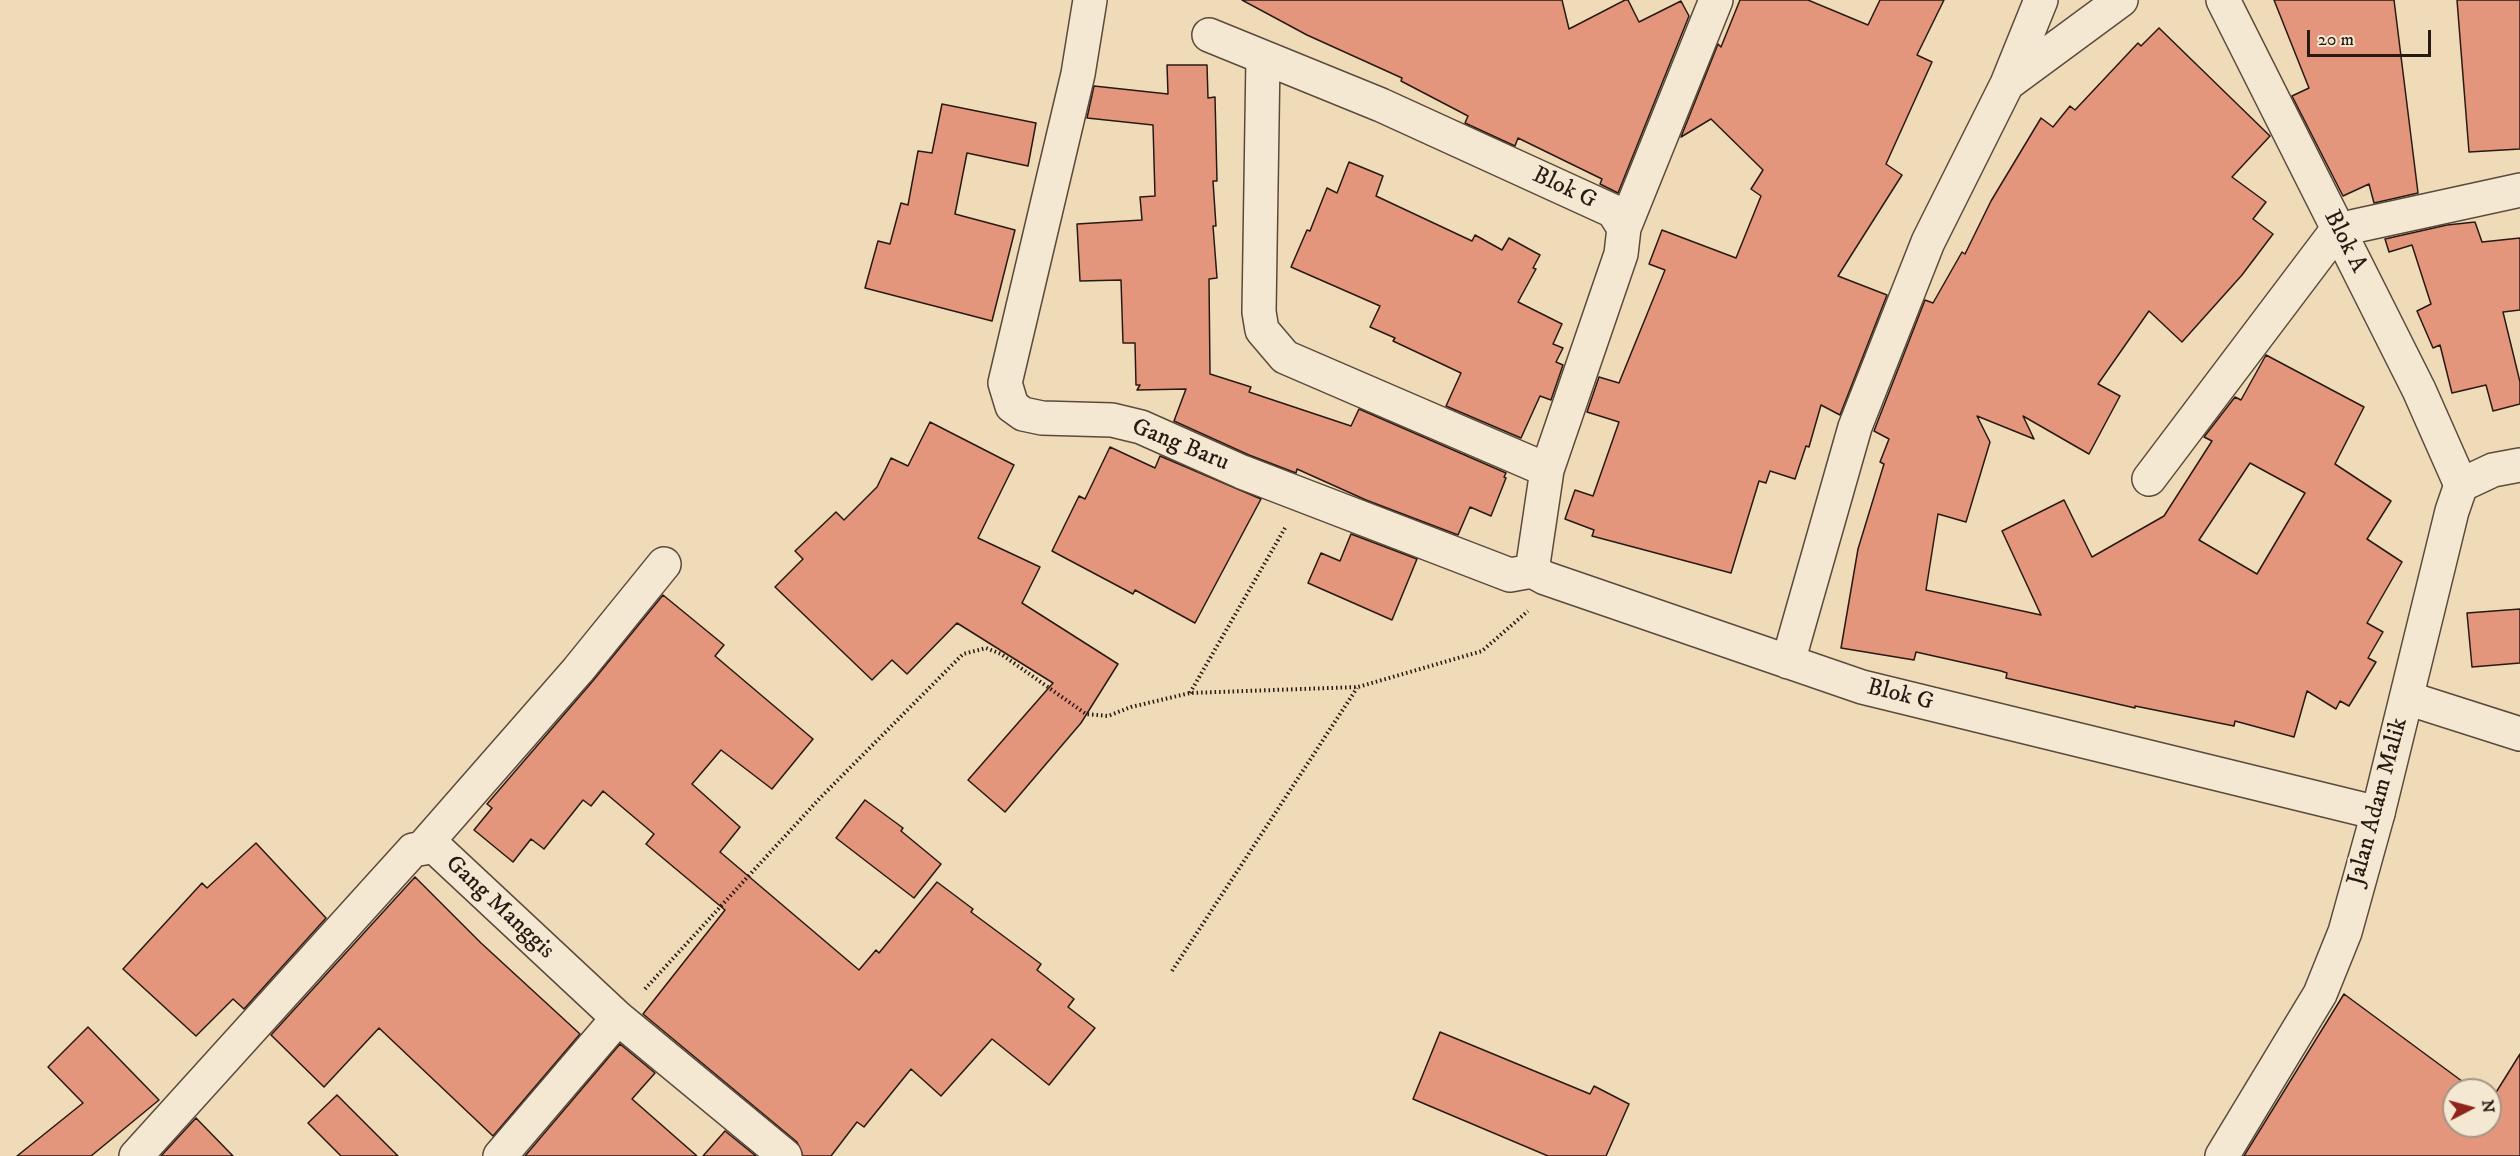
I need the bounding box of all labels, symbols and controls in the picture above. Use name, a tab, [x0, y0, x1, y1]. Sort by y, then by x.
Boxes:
scale bar	[2310, 18, 2434, 56]
text: 20 m	[2318, 29, 2354, 51]
street label: Blok G	[1527, 162, 1601, 216]
street label: Blok A	[2316, 206, 2372, 278]
street label: Gang Baru	[1127, 413, 1233, 479]
street label: Blok G	[1864, 674, 1936, 718]
street label: Jalan Adam Malik	[2343, 715, 2415, 889]
street label: Gang Manggis	[439, 850, 559, 966]
north arrow	[2442, 1078, 2502, 1138]
text: N	[2477, 1099, 2499, 1114]

